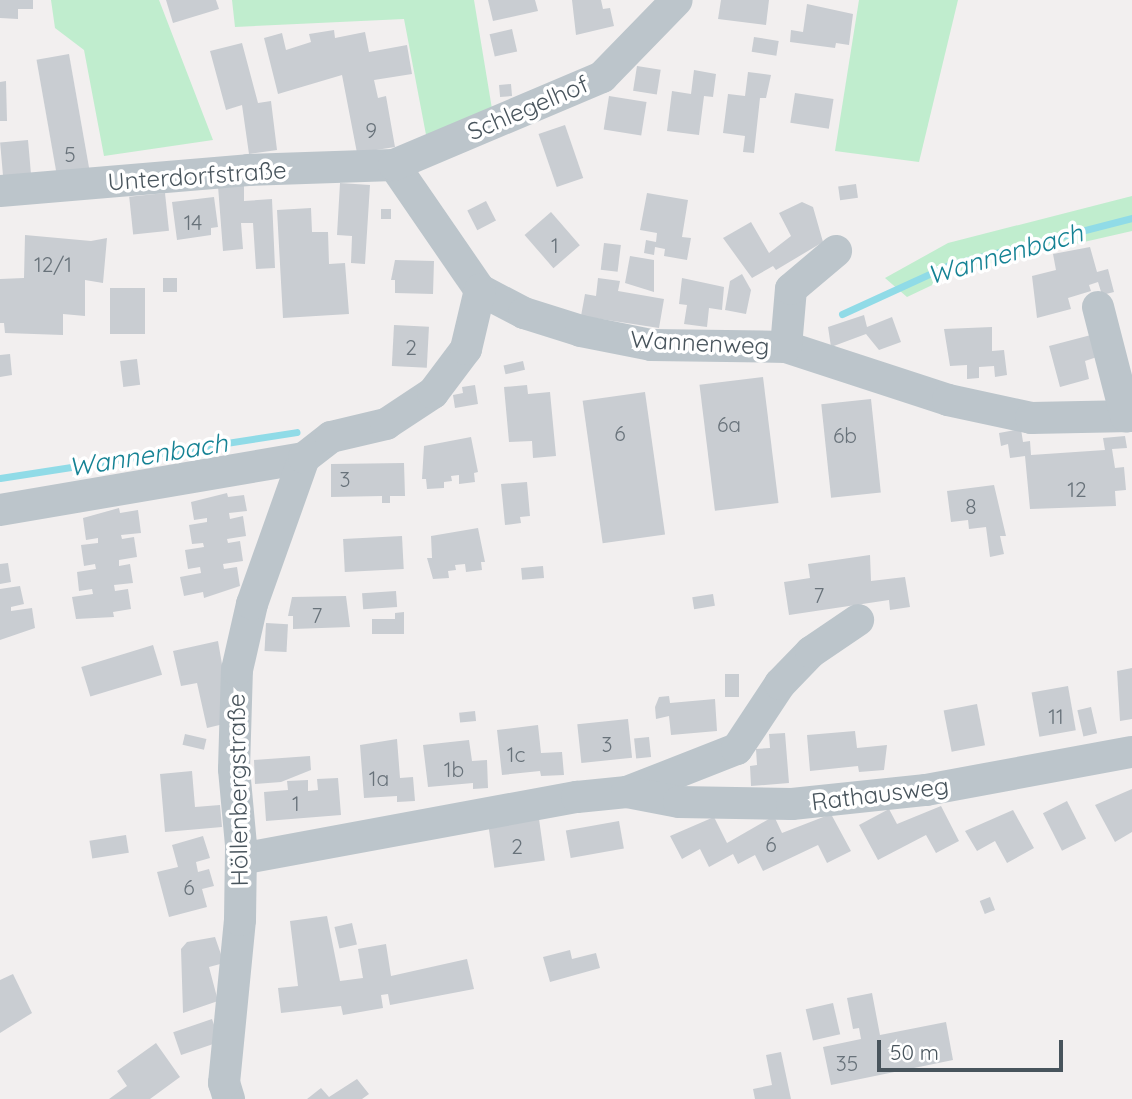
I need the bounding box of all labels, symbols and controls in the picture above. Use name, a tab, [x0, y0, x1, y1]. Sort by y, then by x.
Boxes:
street label: Schlegelhof	[463, 70, 593, 146]
house number: 9	[365, 117, 377, 143]
house number: 5	[64, 141, 76, 167]
street label: Unterdorfstraße	[107, 155, 287, 197]
house number: 14	[184, 209, 202, 235]
water label: Wannenbach	[924, 217, 1086, 291]
house number: 1	[551, 232, 559, 258]
house number: 12/1	[34, 251, 72, 277]
street label: Wannenweg	[630, 325, 770, 361]
house number: 2	[405, 334, 417, 360]
house number: 6a	[717, 411, 741, 437]
house number: 6	[614, 420, 626, 446]
house number: 6b	[833, 422, 857, 448]
water label: Wannenbach	[66, 427, 230, 483]
house number: 3	[339, 466, 351, 492]
house number: 12	[1067, 476, 1087, 502]
house number: 8	[965, 493, 977, 519]
house number: 7	[814, 582, 824, 608]
house number: 7	[312, 602, 322, 628]
street label: Höllenbergstraße	[222, 693, 254, 887]
house number: 11	[1048, 703, 1064, 729]
house number: 3	[601, 731, 613, 757]
house number: 1c	[507, 741, 525, 767]
house number: 1b	[444, 756, 464, 782]
house number: 1a	[369, 765, 389, 791]
street label: Rathausweg	[810, 771, 950, 817]
house number: 1	[292, 790, 300, 816]
house number: 6	[765, 831, 777, 857]
house number: 2	[511, 833, 523, 859]
house number: 6	[183, 874, 195, 900]
scale bar	[880, 1026, 1066, 1070]
text: 50 m	[890, 1039, 939, 1065]
house number: 35	[836, 1050, 858, 1076]

